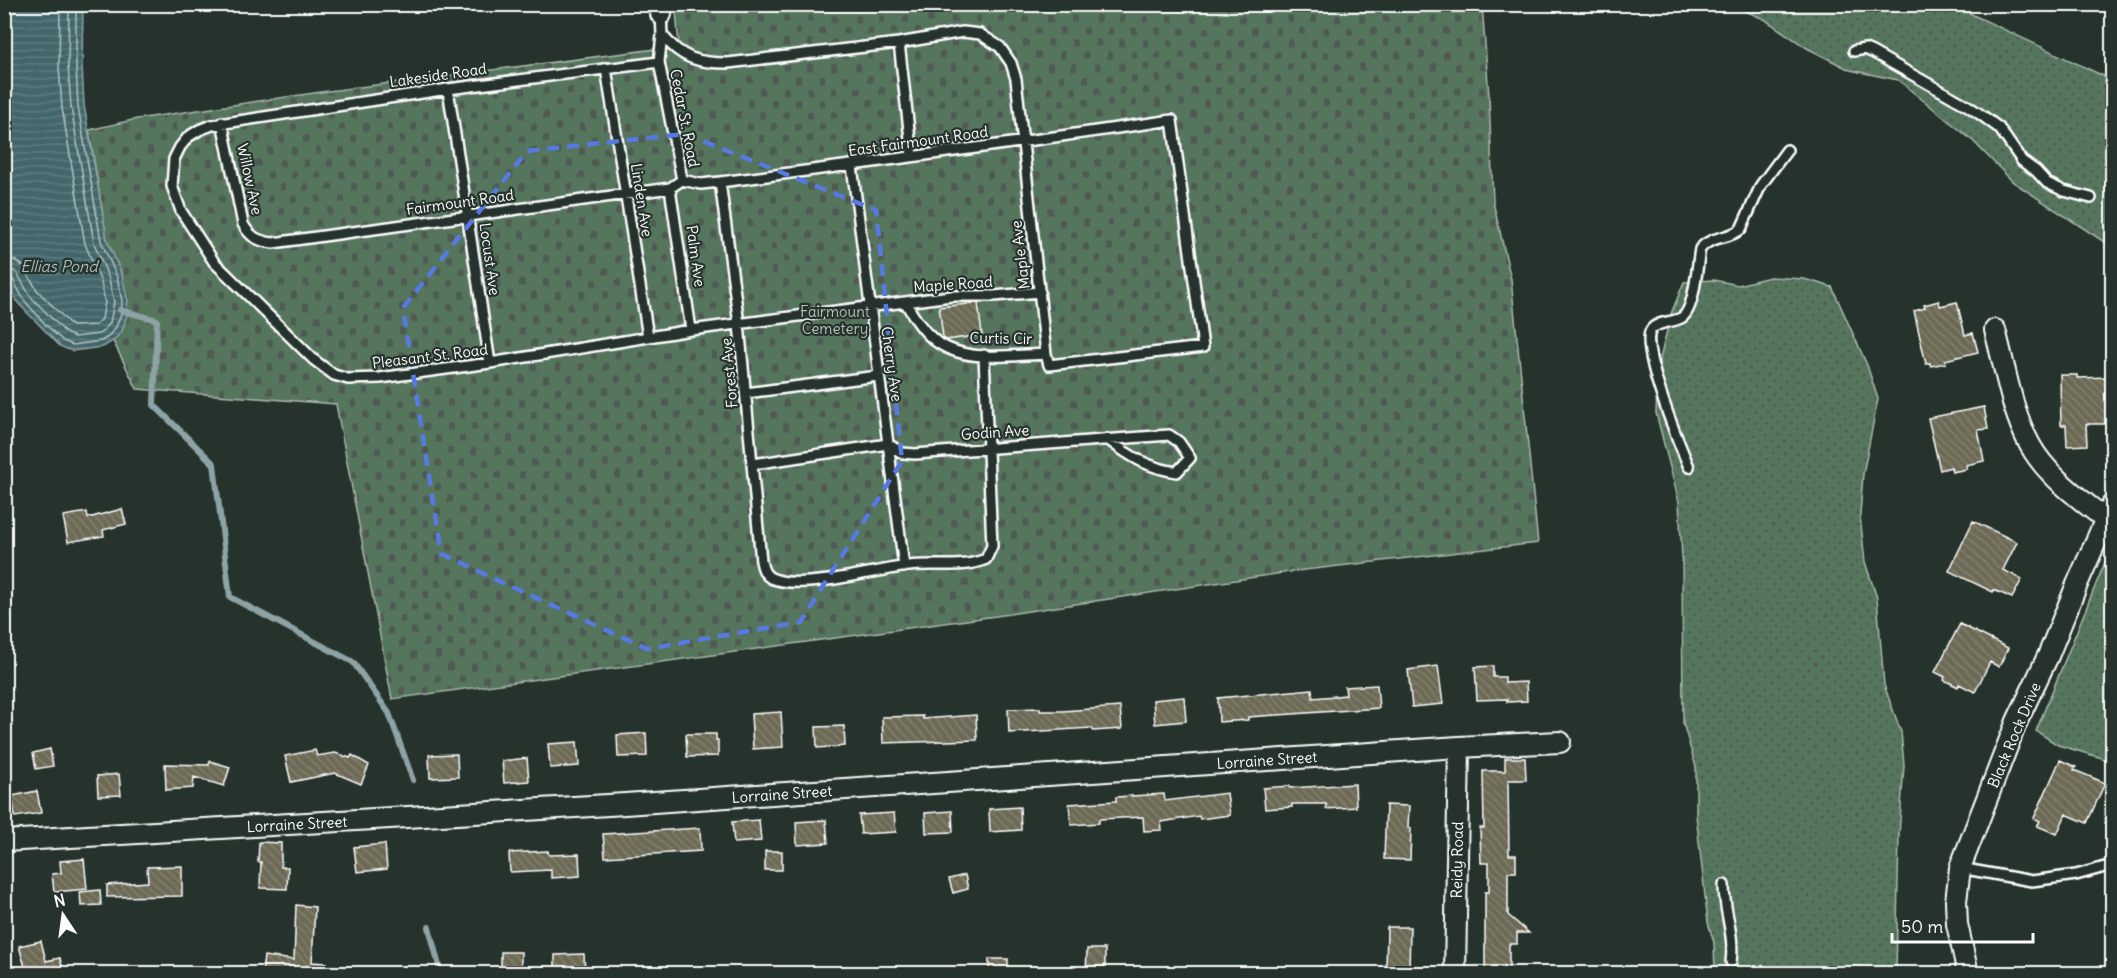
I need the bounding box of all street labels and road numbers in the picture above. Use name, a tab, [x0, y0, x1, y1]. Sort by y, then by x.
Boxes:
street label: Lakeside Road	[388, 59, 488, 91]
street label: Cedar St. Road	[666, 67, 704, 169]
street label: East Fairmount Road	[847, 122, 989, 160]
street label: Willow Ave	[233, 142, 267, 216]
street label: Linden Ave	[627, 162, 657, 238]
street label: Fairmount Road	[405, 185, 515, 219]
street label: Maple Ave	[1006, 220, 1034, 290]
street label: Locust Ave	[476, 221, 504, 297]
street label: Palm Ave	[682, 224, 710, 288]
street label: Maple Road	[913, 272, 993, 296]
street label: Cherry Ave	[877, 325, 907, 403]
street label: Curtis Cir	[969, 328, 1033, 348]
street label: Forest Ave	[716, 337, 742, 409]
street label: Pleasant St. Road	[371, 339, 489, 373]
street label: Godin Ave	[960, 420, 1030, 444]
street label: Black Rock Drive	[1983, 679, 2045, 791]
street label: Lorraine Street	[1216, 747, 1318, 773]
street label: Lorraine Street	[731, 781, 833, 807]
street label: Lorraine Street	[246, 812, 348, 836]
street label: Reidy Road	[1447, 821, 1467, 899]

